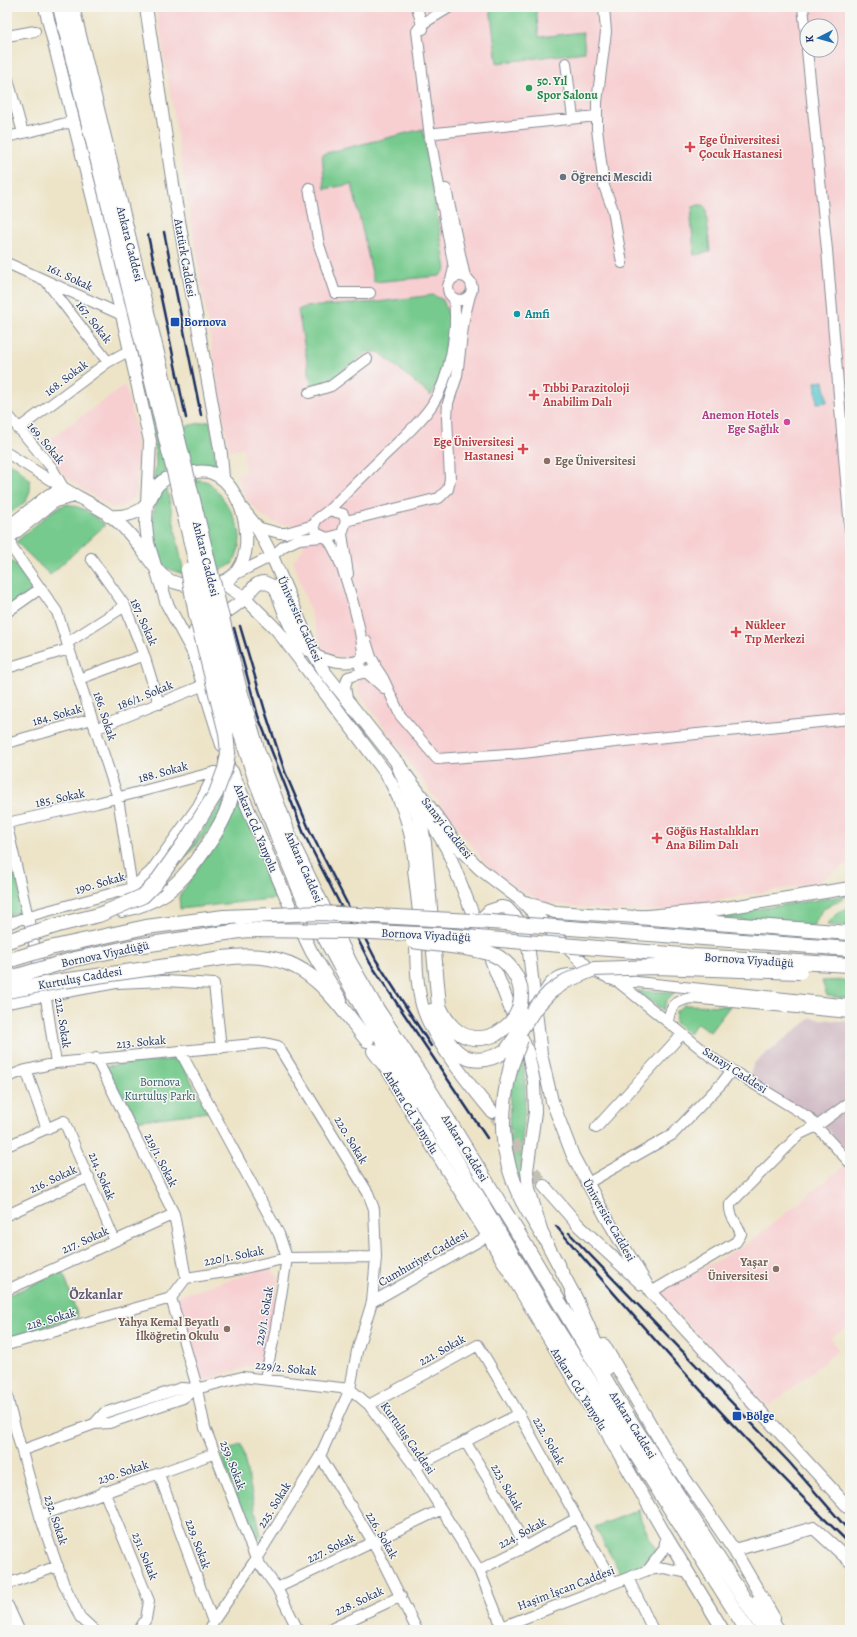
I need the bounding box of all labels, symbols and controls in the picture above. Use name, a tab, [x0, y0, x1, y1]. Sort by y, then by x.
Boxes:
north arrow	[799, 18, 839, 58]
text: K	[802, 34, 817, 43]
place label: 50. Yıl Spor Salonu	[537, 73, 598, 103]
marker: 50. Yıl Spor Salonu	[524, 83, 534, 93]
place label: Ege Üniversitesi Çocuk Hastanesi	[699, 132, 783, 162]
marker: Ege Üniversitesi Çocuk Hastanesi	[684, 141, 696, 153]
place label: Öğrenci Mescidi	[571, 169, 653, 185]
marker: Öğrenci Mescidi	[558, 172, 568, 182]
street label: Ankara Caddesi	[113, 204, 147, 283]
street label: Atatürk Caddesi	[170, 216, 200, 299]
street label: 161. Sokak	[44, 259, 96, 295]
street label: 167. Sokak	[72, 297, 116, 347]
place label: Amfi	[524, 306, 550, 322]
marker: Amfi	[512, 309, 522, 319]
place label: Bornova	[184, 314, 227, 330]
marker: Bornova	[169, 316, 181, 328]
street label: 168. Sokak	[41, 356, 91, 400]
place label: Tıbbi Parazitoloji Anabilim Dalı	[542, 380, 630, 410]
marker: Tıbbi Parazitoloji Anabilim Dalı	[528, 389, 540, 401]
place label: Anemon Hotels Ege Sağlık	[701, 407, 780, 437]
marker: Anemon Hotels Ege Sağlık	[782, 417, 792, 427]
street label: 169. Sokak	[24, 419, 68, 467]
place label: Ege Üniversitesi Hastanesi	[433, 434, 514, 464]
marker: Ege Üniversitesi Hastanesi	[517, 443, 529, 455]
place label: Ege Üniversitesi	[555, 453, 636, 469]
marker: Ege Üniversitesi	[542, 456, 552, 466]
street label: Ankara Caddesi	[189, 519, 223, 598]
street label: Üniversite Caddesi	[274, 573, 326, 665]
street label: 187. Sokak	[126, 596, 162, 648]
place label: Nükleer Tıp Merkezi	[745, 617, 805, 647]
marker: Nükleer Tıp Merkezi	[730, 626, 742, 638]
street label: 186/1. Sokak	[115, 677, 175, 713]
street label: 186. Sokak	[90, 689, 120, 743]
street label: 184. Sokak	[31, 700, 84, 730]
street label: 188. Sokak	[136, 758, 190, 786]
street label: Ankara Cd. Yanyolu	[230, 780, 282, 875]
street label: 185. Sokak	[34, 785, 86, 811]
street label: Sanayi Caddesi	[418, 794, 476, 862]
place label: Göğüs Hastalıkları Ana Bilim Dalı	[665, 823, 759, 853]
street label: Ankara Caddesi	[281, 828, 327, 905]
marker: Göğüs Hastalıkları Ana Bilim Dalı	[651, 832, 663, 844]
street label: 190. Sokak	[73, 868, 127, 898]
street label: Bornova Viyadüğü	[381, 925, 472, 945]
street label: Bornova Viyadüğü	[60, 937, 151, 971]
street label: Bornova Viyadüğü	[704, 949, 795, 971]
street label: Kurtuluş Caddesi	[37, 963, 123, 993]
street label: 212. Sokak	[51, 997, 75, 1049]
street label: 213. Sokak	[115, 1032, 167, 1052]
street label: Sanayi Caddesi	[699, 1043, 771, 1097]
street label: Ankara Cd. Yanyolu	[379, 1066, 443, 1157]
park label: Bornova Kurtuluş Parkı	[124, 1074, 196, 1104]
street label: Ankara Caddesi	[437, 1110, 492, 1185]
street label: 220. Sokak	[331, 1113, 372, 1167]
street label: 219/1. Sokak	[141, 1130, 181, 1190]
street label: 214. Sokak	[85, 1150, 119, 1202]
street label: 216. Sokak	[27, 1161, 79, 1197]
street label: Üniversite Caddesi	[579, 1176, 639, 1264]
street label: 217. Sokak	[59, 1223, 111, 1257]
street label: Cumhuriyet Caddesi	[375, 1226, 471, 1290]
street label: 220/1. Sokak	[203, 1242, 266, 1270]
place label: Yaşar Üniversitesi	[708, 1254, 768, 1284]
marker: Yaşar Üniversitesi	[771, 1264, 781, 1274]
district label: Özkanlar	[69, 1285, 123, 1304]
street label: 229/1. Sokak	[251, 1285, 277, 1347]
street label: 218. Sokak	[24, 1304, 78, 1334]
place label: Yahya Kemal Beyatlı İlköğretin Okulu	[117, 1314, 219, 1344]
marker: Yahya Kemal Beyatlı İlköğretin Okulu	[222, 1324, 232, 1334]
street label: 221. Sokak	[416, 1331, 468, 1369]
street label: Ankara Cd. Yanyolu	[547, 1344, 611, 1434]
street label: 229/2. Sokak	[254, 1357, 318, 1379]
street label: Ankara Caddesi	[605, 1387, 660, 1462]
street label: Kurtuluş Caddesi	[377, 1399, 439, 1477]
place label: Bölge	[746, 1408, 775, 1424]
marker: Bölge	[731, 1410, 743, 1422]
street label: 222. Sokak	[529, 1414, 569, 1468]
street label: 259. Sokak	[216, 1438, 250, 1492]
street label: 230. Sokak	[96, 1456, 150, 1488]
street label: 223. Sokak	[487, 1461, 527, 1513]
street label: 225. Sokak	[254, 1479, 295, 1531]
street label: 232. Sokak	[40, 1493, 72, 1547]
street label: 226. Sokak	[362, 1508, 402, 1562]
street label: 224. Sokak	[495, 1514, 549, 1552]
street label: 229. Sokak	[182, 1517, 214, 1571]
street label: 227. Sokak	[304, 1529, 358, 1567]
street label: 231. Sokak	[128, 1530, 162, 1582]
street label: Haşim İşcan Caddesi	[515, 1562, 617, 1614]
street label: 228. Sokak	[332, 1583, 386, 1619]

